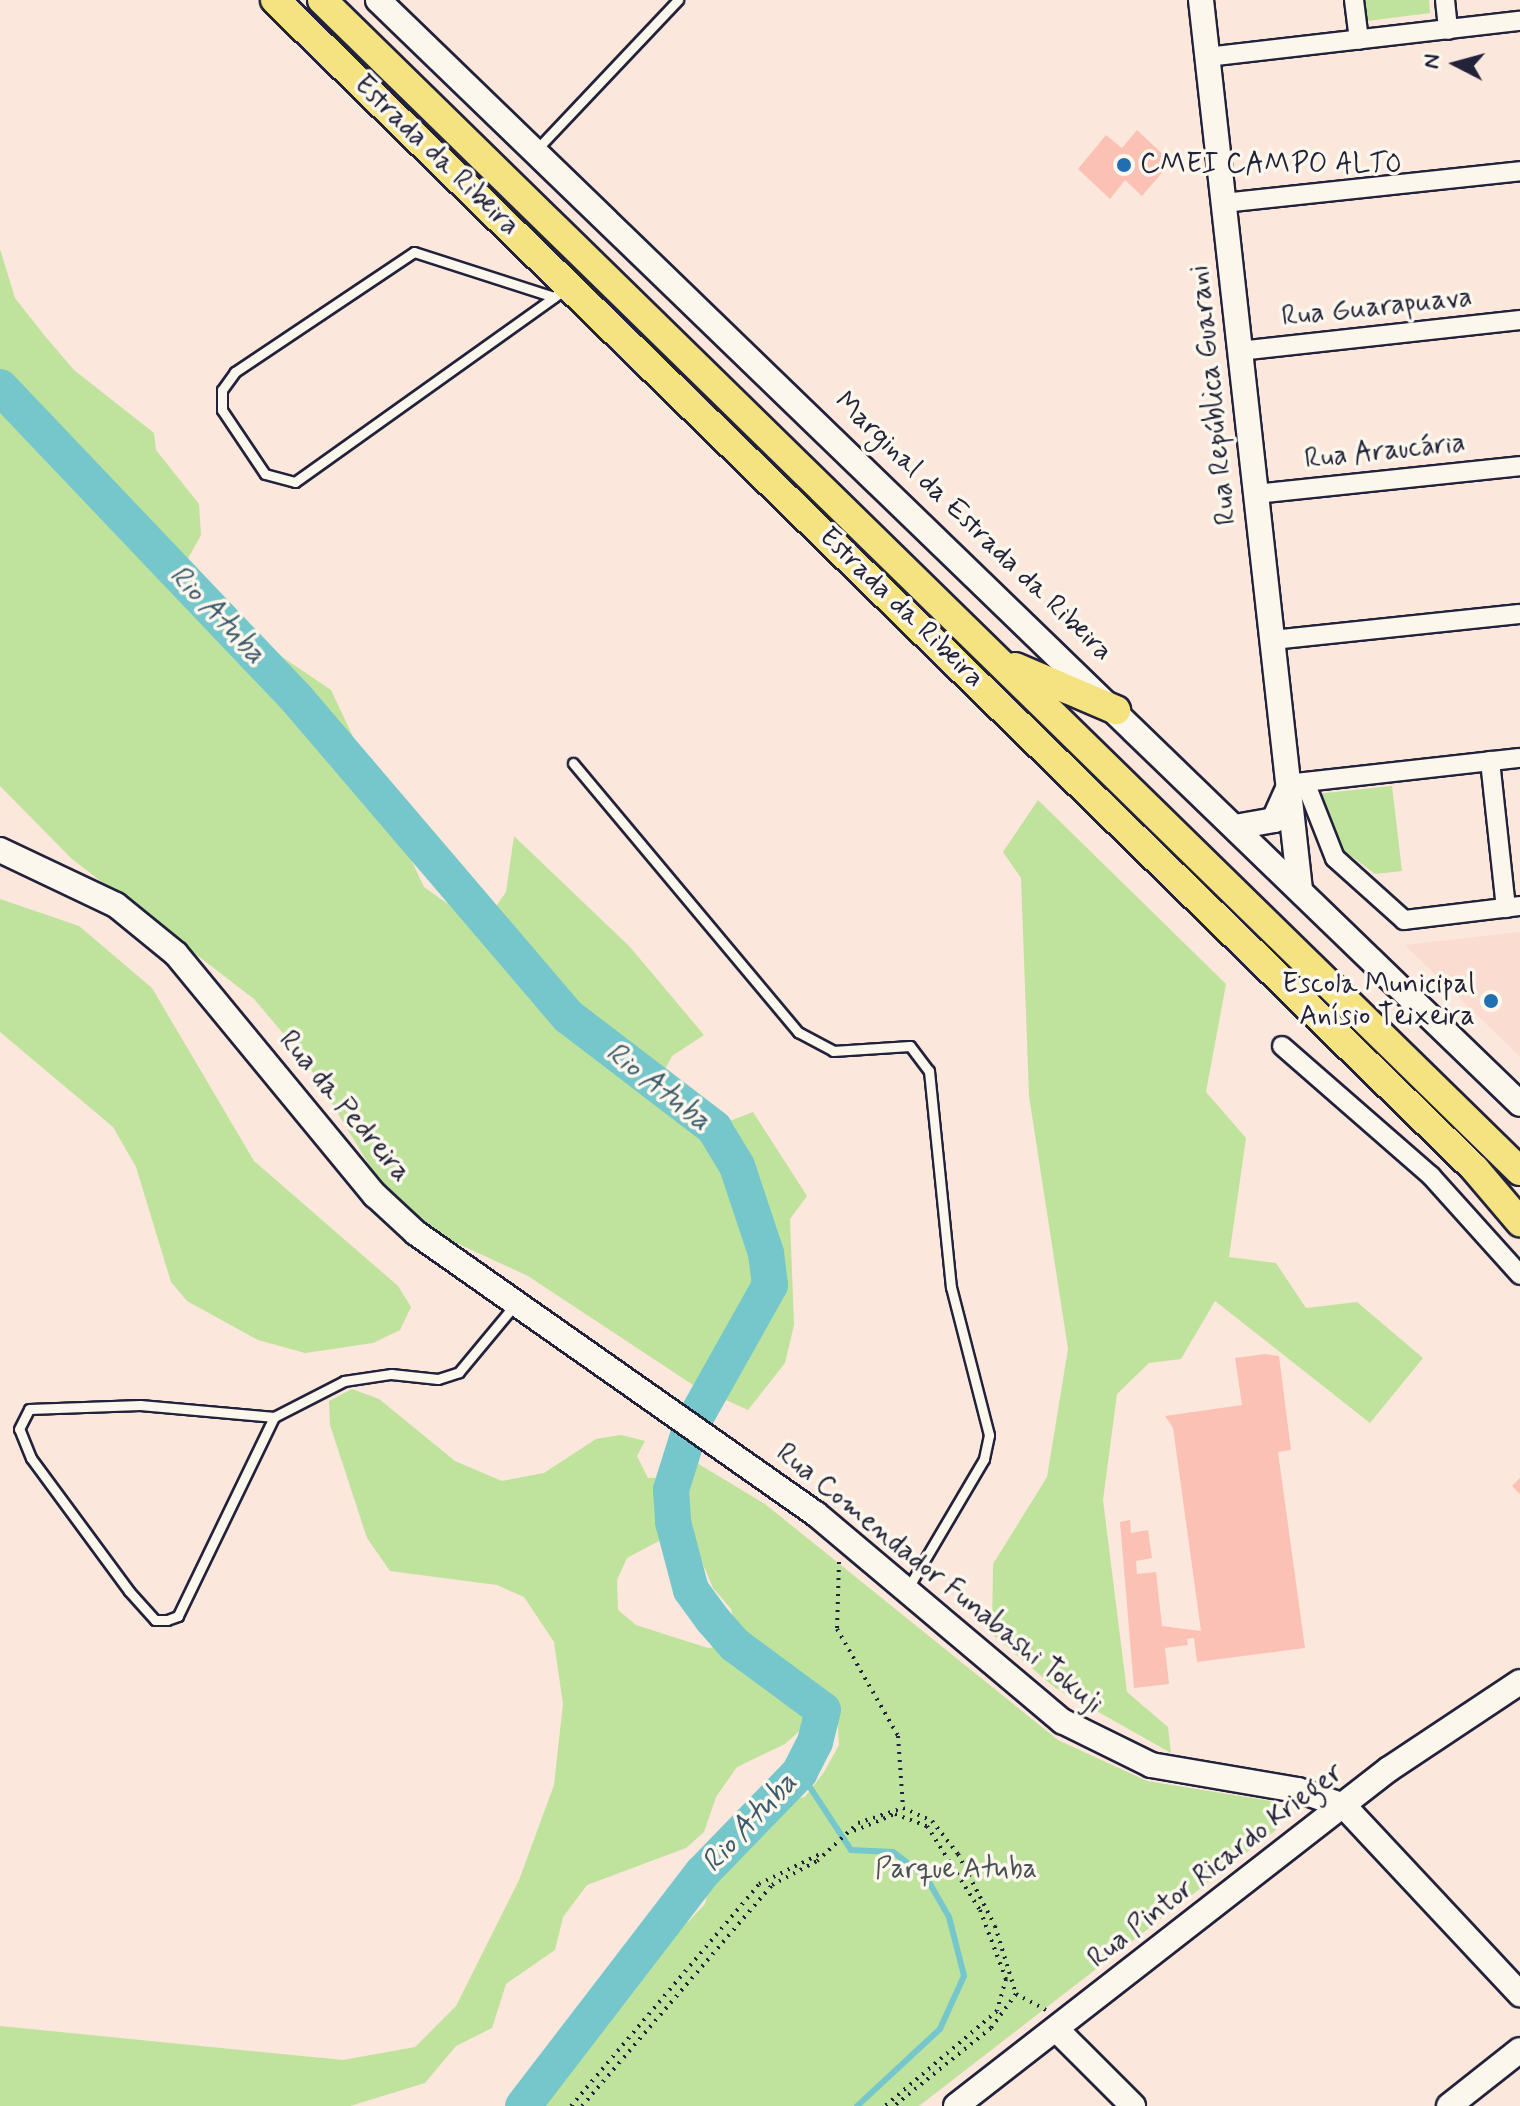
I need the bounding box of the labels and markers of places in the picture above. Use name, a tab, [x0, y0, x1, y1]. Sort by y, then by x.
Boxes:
place label: CMEI CAMPO ALTO	[1140, 148, 1404, 182]
marker: CMEI CAMPO ALTO	[1115, 156, 1133, 174]
place label: Escola Municipal Anísio Teixeira	[1282, 968, 1475, 1034]
marker: Escola Municipal Anísio Teixeira	[1482, 992, 1500, 1010]

